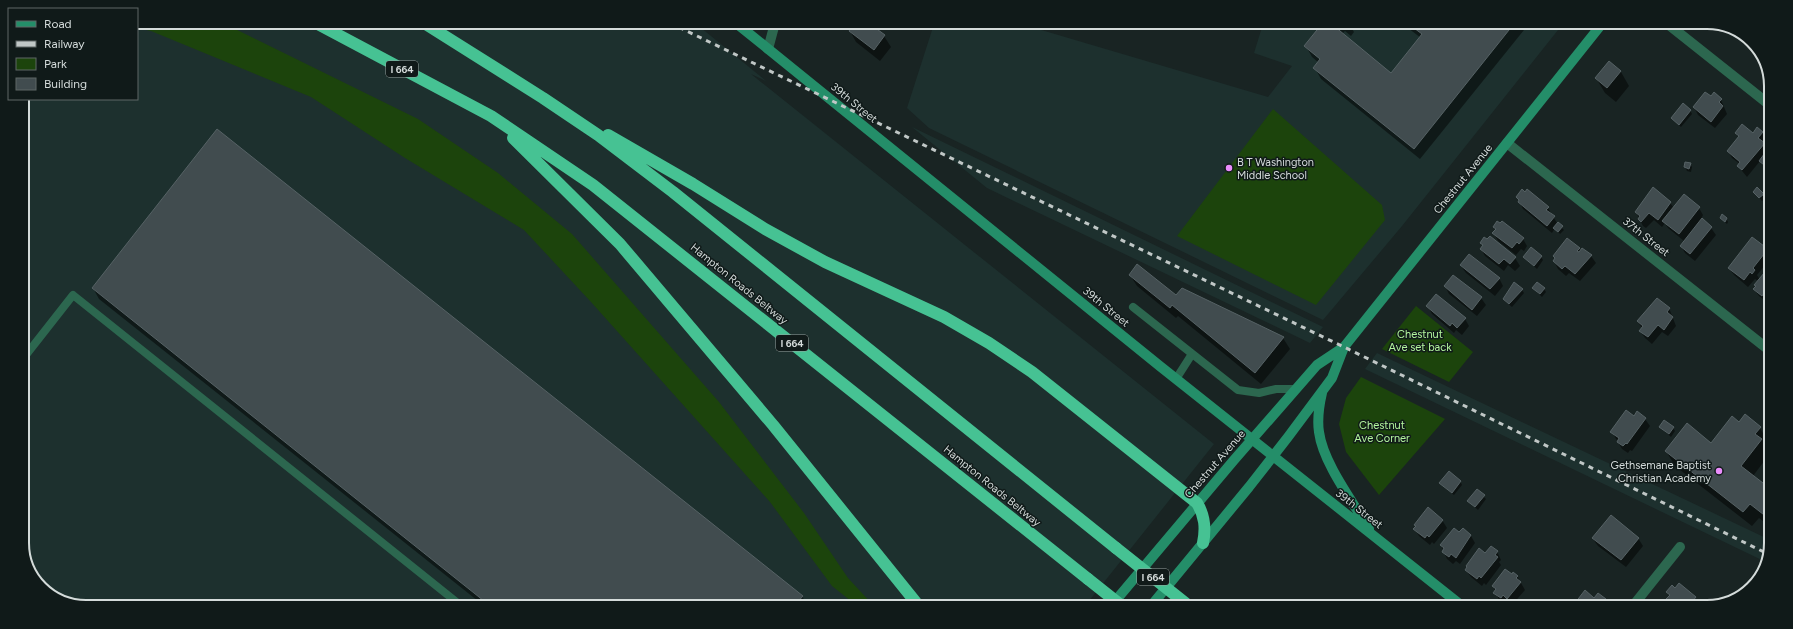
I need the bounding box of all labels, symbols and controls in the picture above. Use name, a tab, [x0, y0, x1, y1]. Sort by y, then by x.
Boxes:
legend	[8, 8, 138, 100]
text: Road	[44, 17, 72, 31]
text: Railway	[44, 37, 85, 51]
text: Park	[44, 57, 67, 71]
road number: I 664	[386, 61, 418, 77]
text: Building	[44, 77, 87, 91]
street label: 39th Street	[828, 80, 880, 126]
street label: Chestnut Avenue	[1431, 142, 1495, 216]
place label: B T Washington Middle School	[1237, 156, 1314, 182]
marker: B T Washington Middle School	[1224, 163, 1234, 173]
street label: 37th Street	[1620, 215, 1672, 259]
street label: Hampton Roads Beltway	[688, 241, 790, 327]
street label: 39th Street	[1080, 284, 1132, 330]
park label: Chestnut Ave set back	[1389, 328, 1452, 354]
road number: I 664	[776, 335, 808, 351]
park label: Chestnut Ave Corner	[1354, 419, 1410, 445]
street label: Chestnut Avenue	[1182, 427, 1248, 501]
street label: Hampton Roads Beltway	[941, 443, 1043, 529]
place label: Gethsemane Baptist Christian Academy	[1611, 459, 1711, 485]
marker: Gethsemane Baptist Christian Academy	[1714, 466, 1724, 476]
street label: 39th Street	[1333, 487, 1385, 531]
road number: I 664	[1137, 569, 1169, 585]

